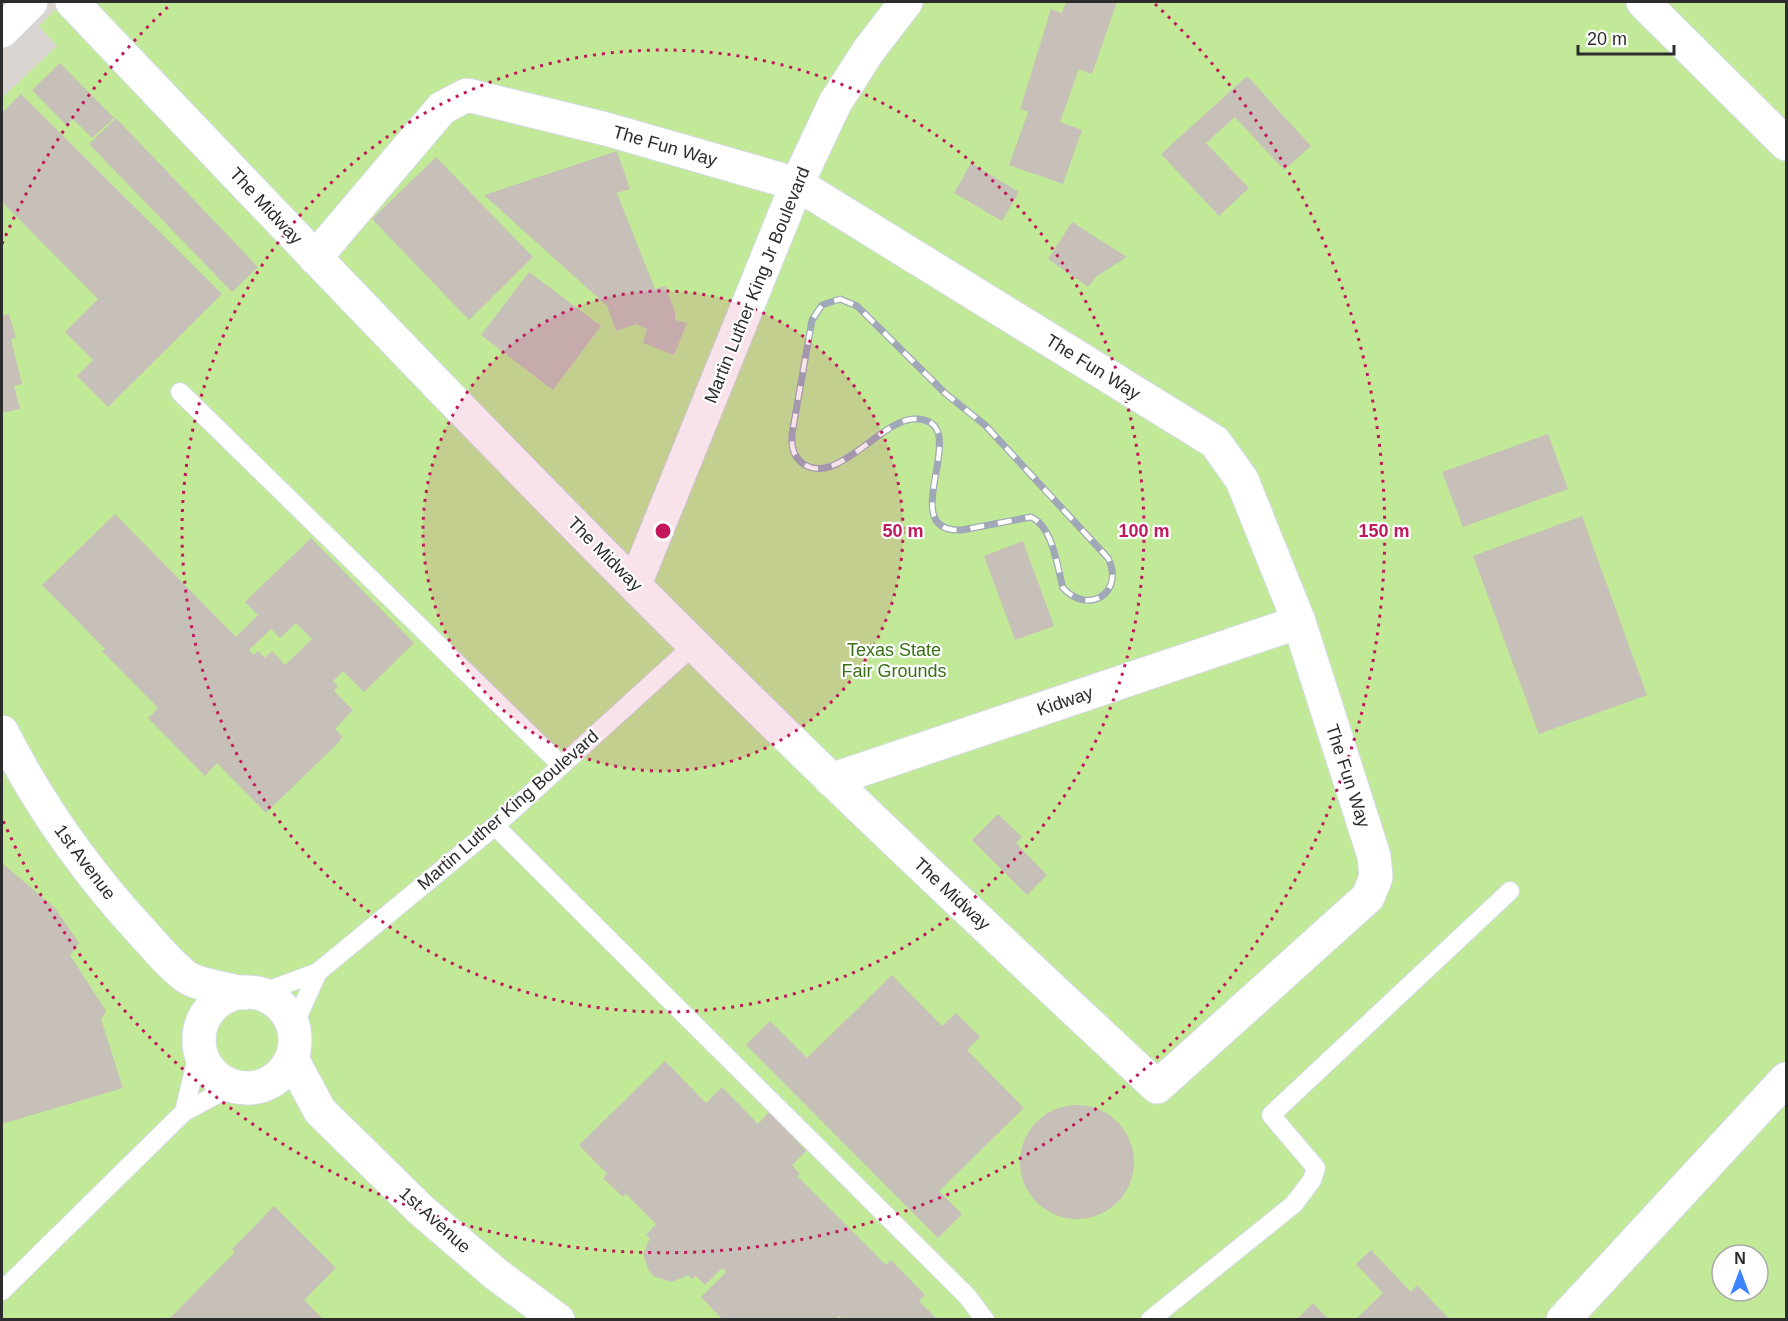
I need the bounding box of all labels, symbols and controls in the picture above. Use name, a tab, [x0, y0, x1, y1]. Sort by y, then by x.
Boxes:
scale bar	[1578, 18, 1674, 56]
text: 20 m	[1587, 29, 1627, 49]
street label: The Fun Way	[611, 122, 719, 170]
street label: The Midway	[226, 164, 306, 248]
street label: Martin Luther King Jr Boulevard	[700, 164, 814, 406]
street label: The Fun Way	[1042, 330, 1144, 404]
street label: The Midway	[564, 513, 646, 595]
centre of rings	[653, 521, 673, 541]
text: 50 m	[882, 521, 924, 541]
text: 100 m	[1118, 521, 1170, 541]
text: 150 m	[1358, 521, 1410, 541]
park label: Texas State Fair Grounds	[841, 640, 947, 681]
street label: Kidway	[1034, 682, 1096, 720]
street label: The Fun Way	[1322, 722, 1374, 830]
street label: Martin Luther King Boulevard	[413, 726, 603, 894]
street label: 1st Avenue	[50, 821, 120, 903]
street label: The Midway	[910, 854, 994, 934]
street label: 1st Avenue	[395, 1183, 475, 1257]
north arrow	[1710, 1243, 1770, 1303]
text: N	[1734, 1250, 1746, 1267]

